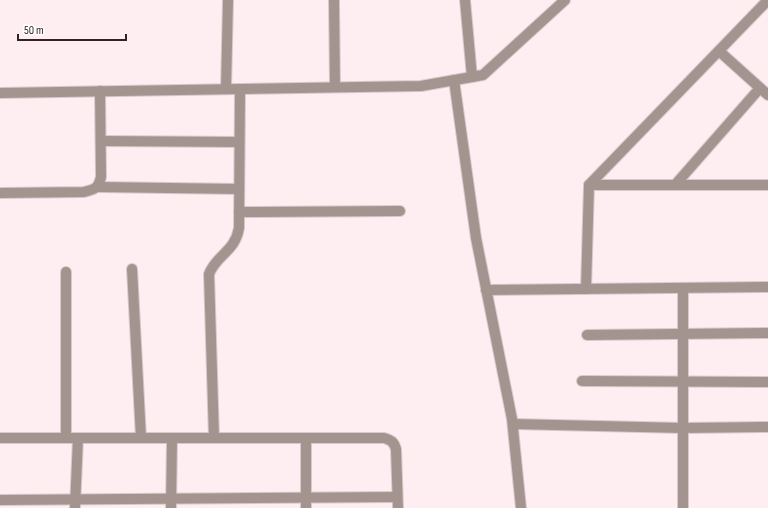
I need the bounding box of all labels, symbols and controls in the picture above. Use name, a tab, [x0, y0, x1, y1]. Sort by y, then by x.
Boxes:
scale bar	[18, 16, 126, 42]
text: 50 m	[24, 23, 44, 38]

